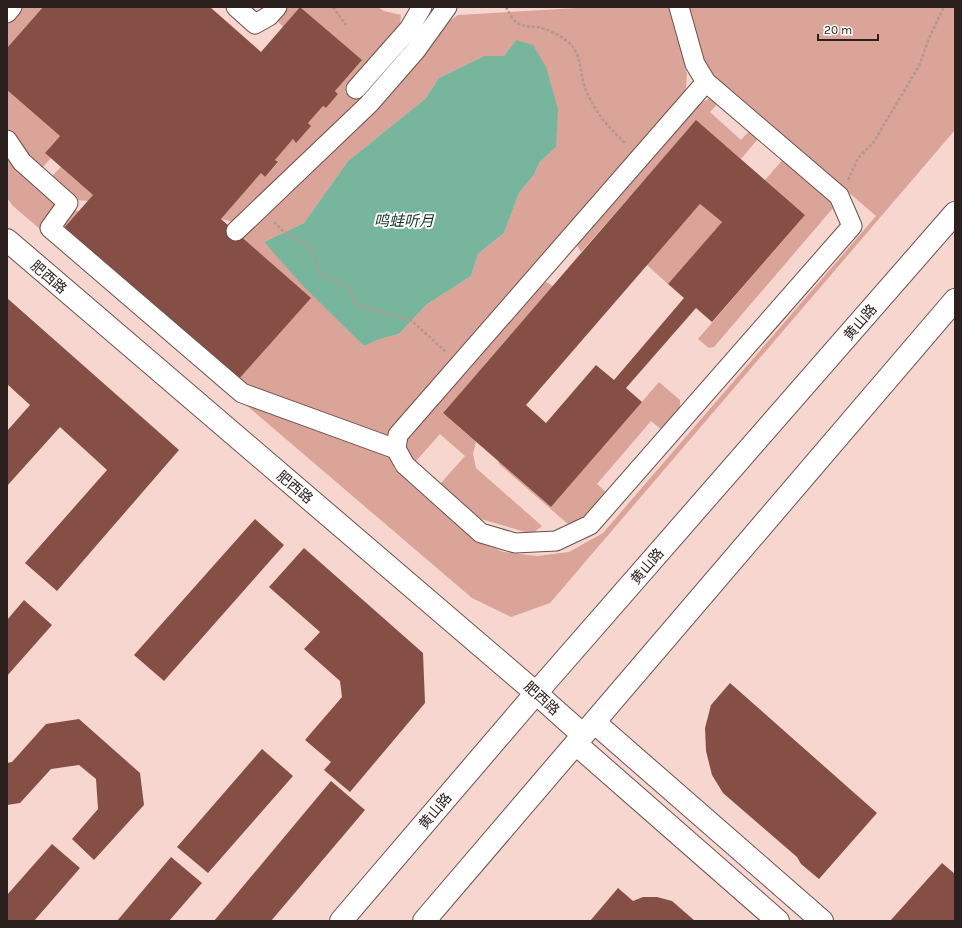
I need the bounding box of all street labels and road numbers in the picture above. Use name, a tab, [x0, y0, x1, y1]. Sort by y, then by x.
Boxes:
street label: 肥西路	[27, 257, 70, 298]
street label: 黄山路	[840, 301, 881, 344]
street label: 肥西路	[273, 467, 316, 507]
street label: 黄山路	[627, 545, 668, 588]
street label: 肥西路	[520, 678, 563, 719]
street label: 黄山路	[415, 790, 455, 833]

